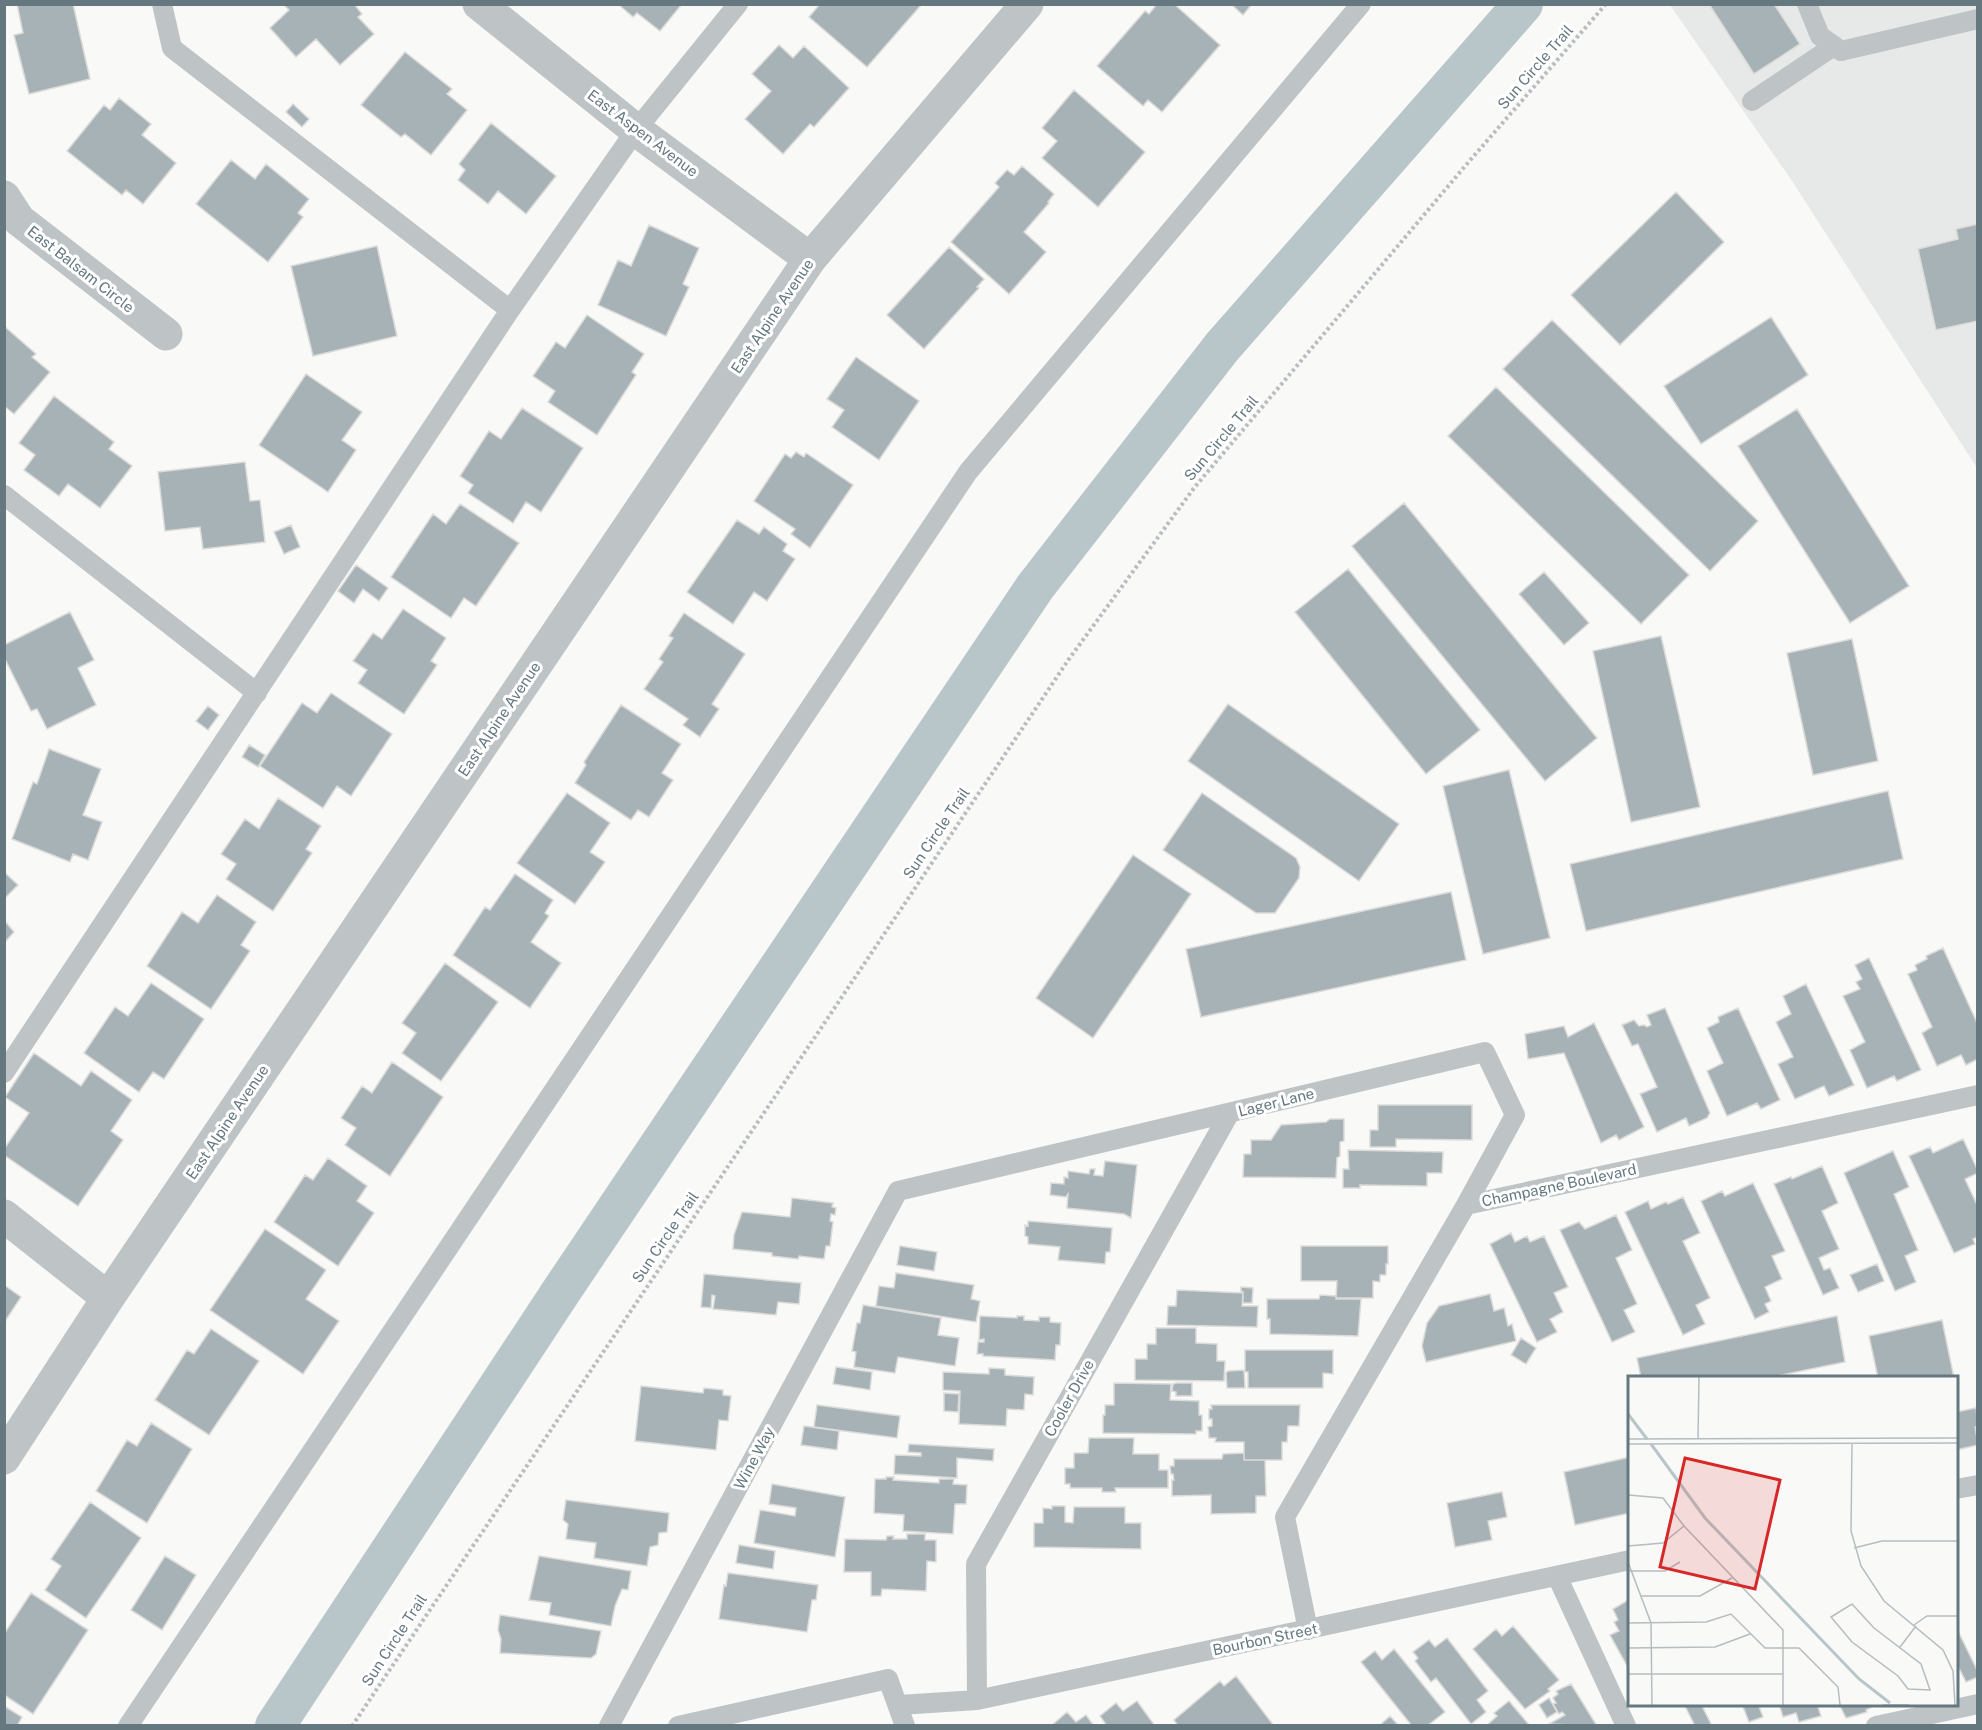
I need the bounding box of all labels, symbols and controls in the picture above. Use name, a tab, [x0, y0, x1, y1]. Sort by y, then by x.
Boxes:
street label: Sun Circle Trail	[1494, 21, 1576, 113]
street label: East Aspen Avenue	[585, 86, 701, 180]
street label: East Balsam Circle	[24, 222, 138, 316]
street label: East Alpine Avenue	[727, 256, 817, 376]
street label: Sun Circle Trail	[1180, 392, 1262, 484]
street label: East Alpine Avenue	[454, 659, 544, 779]
street label: Sun Circle Trail	[899, 784, 973, 882]
street label: East Alpine Avenue	[182, 1062, 272, 1182]
street label: Lager Lane	[1236, 1084, 1316, 1120]
street label: Champagne Boulevard	[1480, 1160, 1638, 1210]
street label: Sun Circle Trail	[628, 1188, 702, 1286]
street label: Cooler Drive	[1041, 1357, 1097, 1439]
inset map	[1628, 1376, 1958, 1706]
street label: Wine Way	[730, 1424, 778, 1492]
street label: Sun Circle Trail	[358, 1591, 430, 1689]
street label: Bourbon Street	[1211, 1620, 1319, 1658]

